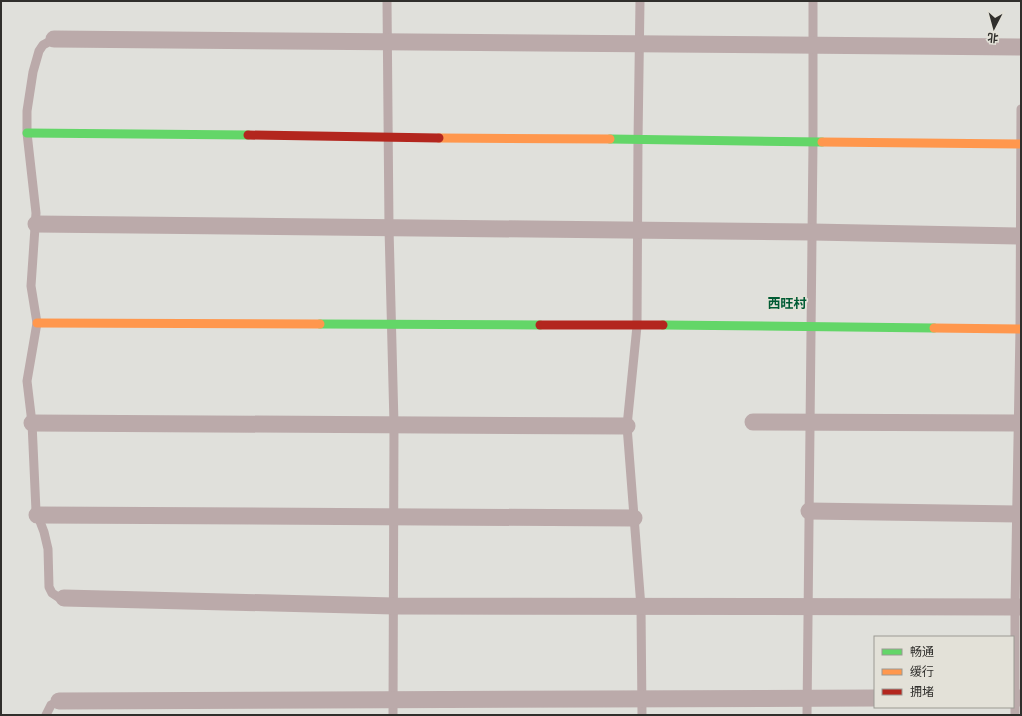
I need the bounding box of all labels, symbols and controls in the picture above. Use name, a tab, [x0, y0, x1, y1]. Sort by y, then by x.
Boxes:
north arrow	[974, 8, 1014, 48]
text: 北	[987, 30, 999, 45]
district label: 西旺村	[767, 295, 807, 312]
legend	[874, 636, 1014, 708]
text: 畅通	[910, 644, 934, 659]
text: 缓行	[910, 664, 934, 679]
text: 拥堵	[910, 684, 934, 699]

